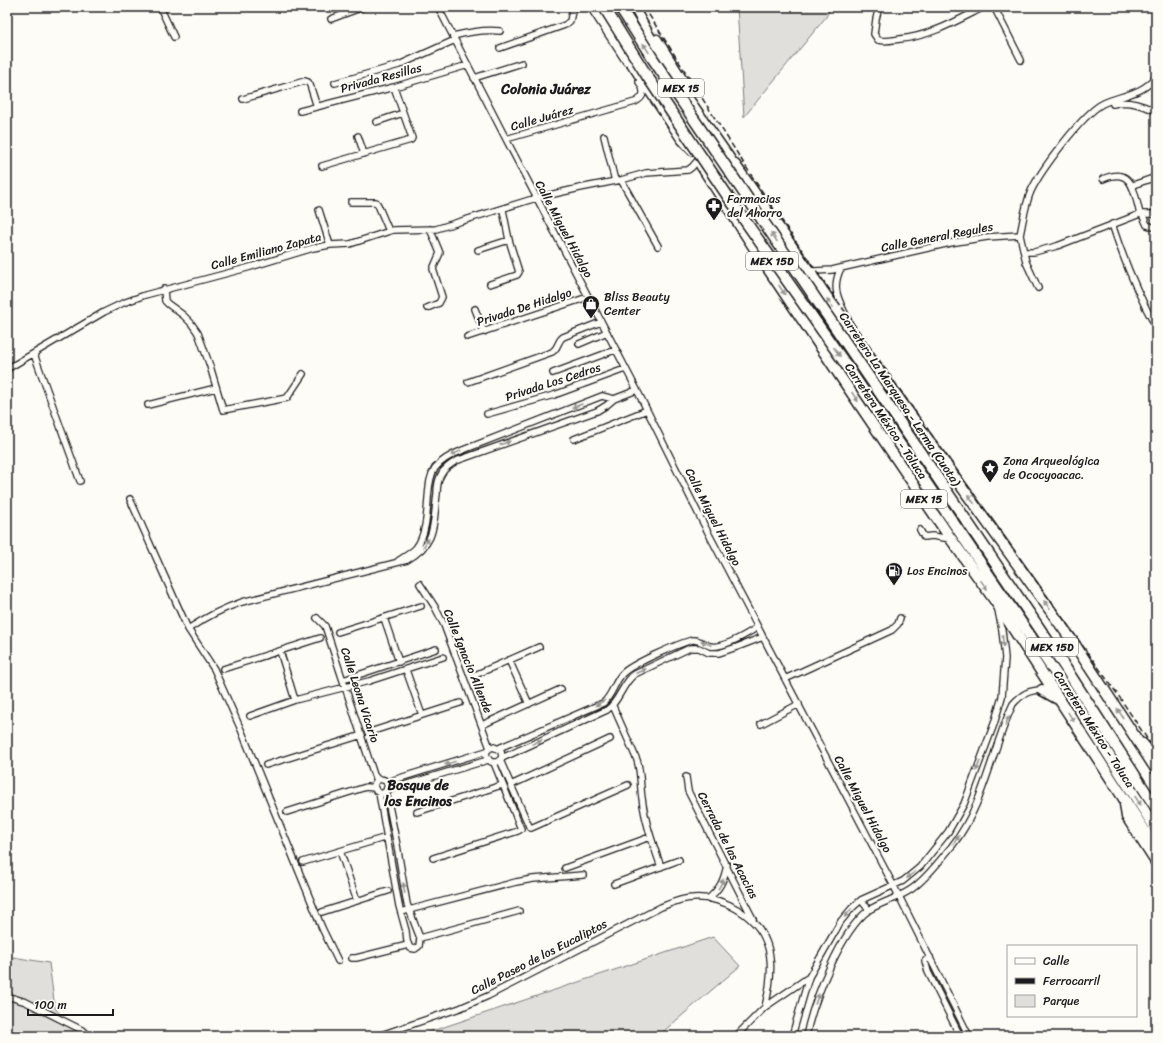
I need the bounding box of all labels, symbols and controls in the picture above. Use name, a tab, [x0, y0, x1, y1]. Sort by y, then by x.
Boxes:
one-way arrow	[642, 43, 650, 53]
street label: Privada Resillas	[338, 56, 425, 99]
district label: Colonia Juárez	[500, 77, 592, 102]
road number: MEX 15	[658, 79, 704, 97]
street label: Calle Juárez	[508, 98, 576, 137]
street label: Calle Miguel Hidalgo	[529, 176, 599, 282]
place label: Farmacias del Ahorro	[727, 188, 782, 224]
pharmacy icon: Farmacias del Ahorro	[704, 196, 724, 221]
street label: Calle General Regules	[879, 215, 995, 259]
street label: Calle Emiliano Zapata	[208, 226, 324, 276]
one-way arrow	[770, 231, 778, 242]
road number: MEX 15D	[746, 252, 798, 270]
street label: Privada De Hidalgo	[474, 281, 574, 333]
one-way arrow	[778, 284, 786, 295]
place label: Bliss Beauty Center	[604, 286, 670, 322]
shop icon: Bliss Beauty Center	[581, 294, 601, 319]
one-way arrow	[826, 297, 834, 308]
street label: Carretera La Marquesa - Lerma (Cuota)	[833, 307, 967, 491]
one-way arrow	[833, 347, 841, 358]
street label: Privada Los Cedros	[502, 356, 604, 408]
street label: Carretera México - Toluca	[839, 358, 933, 484]
one-way arrow	[851, 392, 859, 403]
one-way arrow	[570, 403, 582, 409]
one-way arrow	[499, 440, 511, 446]
one-way arrow	[450, 450, 462, 456]
place label: Zona Arqueológica de Ococyoacac.	[1003, 450, 1099, 486]
place icon: Zona Arqueológica de Ococyoacac.	[980, 458, 1000, 483]
street label: Calle Miguel Hidalgo	[679, 464, 747, 570]
road number: MEX 15	[901, 490, 947, 508]
one-way arrow	[967, 494, 975, 505]
one-way arrow	[423, 538, 430, 549]
place label: Los Encinos	[907, 560, 968, 582]
fuel station icon: Los Encinos	[884, 561, 904, 586]
one-way arrow	[980, 580, 988, 590]
one-way arrow	[1043, 600, 1051, 610]
street label: Calle Ignacio Allende	[437, 605, 499, 717]
one-way arrow	[1000, 635, 1006, 647]
road number: MEX 15D	[1026, 638, 1078, 656]
one-way arrow	[700, 640, 711, 646]
street label: Calle Leona Vicario	[334, 644, 386, 746]
street label: Carretera México - Toluca	[1047, 666, 1141, 792]
one-way arrow	[635, 668, 647, 674]
one-way arrow	[594, 700, 606, 707]
one-way arrow	[1116, 707, 1124, 718]
one-way arrow	[1067, 711, 1074, 723]
one-way arrow	[1004, 715, 1010, 727]
one-way arrow	[531, 738, 543, 745]
street label: Calle Miguel Hidalgo	[828, 751, 898, 857]
one-way arrow	[443, 760, 455, 766]
one-way arrow	[975, 761, 981, 773]
district label: Bosque de los Encinos	[383, 773, 452, 814]
street label: Cerrada de las Acacias	[691, 787, 765, 903]
one-way arrow	[1134, 796, 1142, 806]
one-way arrow	[952, 835, 960, 845]
one-way arrow	[905, 871, 916, 880]
one-way arrow	[717, 878, 724, 890]
one-way arrow	[401, 882, 407, 894]
one-way arrow	[844, 908, 853, 918]
street label: Calle Paseo de los Eucaliptos	[467, 913, 612, 1001]
legend	[1007, 945, 1137, 1017]
text: Calle	[1043, 950, 1070, 972]
text: Ferrocarril	[1043, 970, 1101, 992]
text: Parque	[1043, 990, 1080, 1012]
scale bar	[28, 991, 113, 1017]
one-way arrow	[814, 992, 820, 1004]
text: 100 m	[34, 994, 67, 1016]

